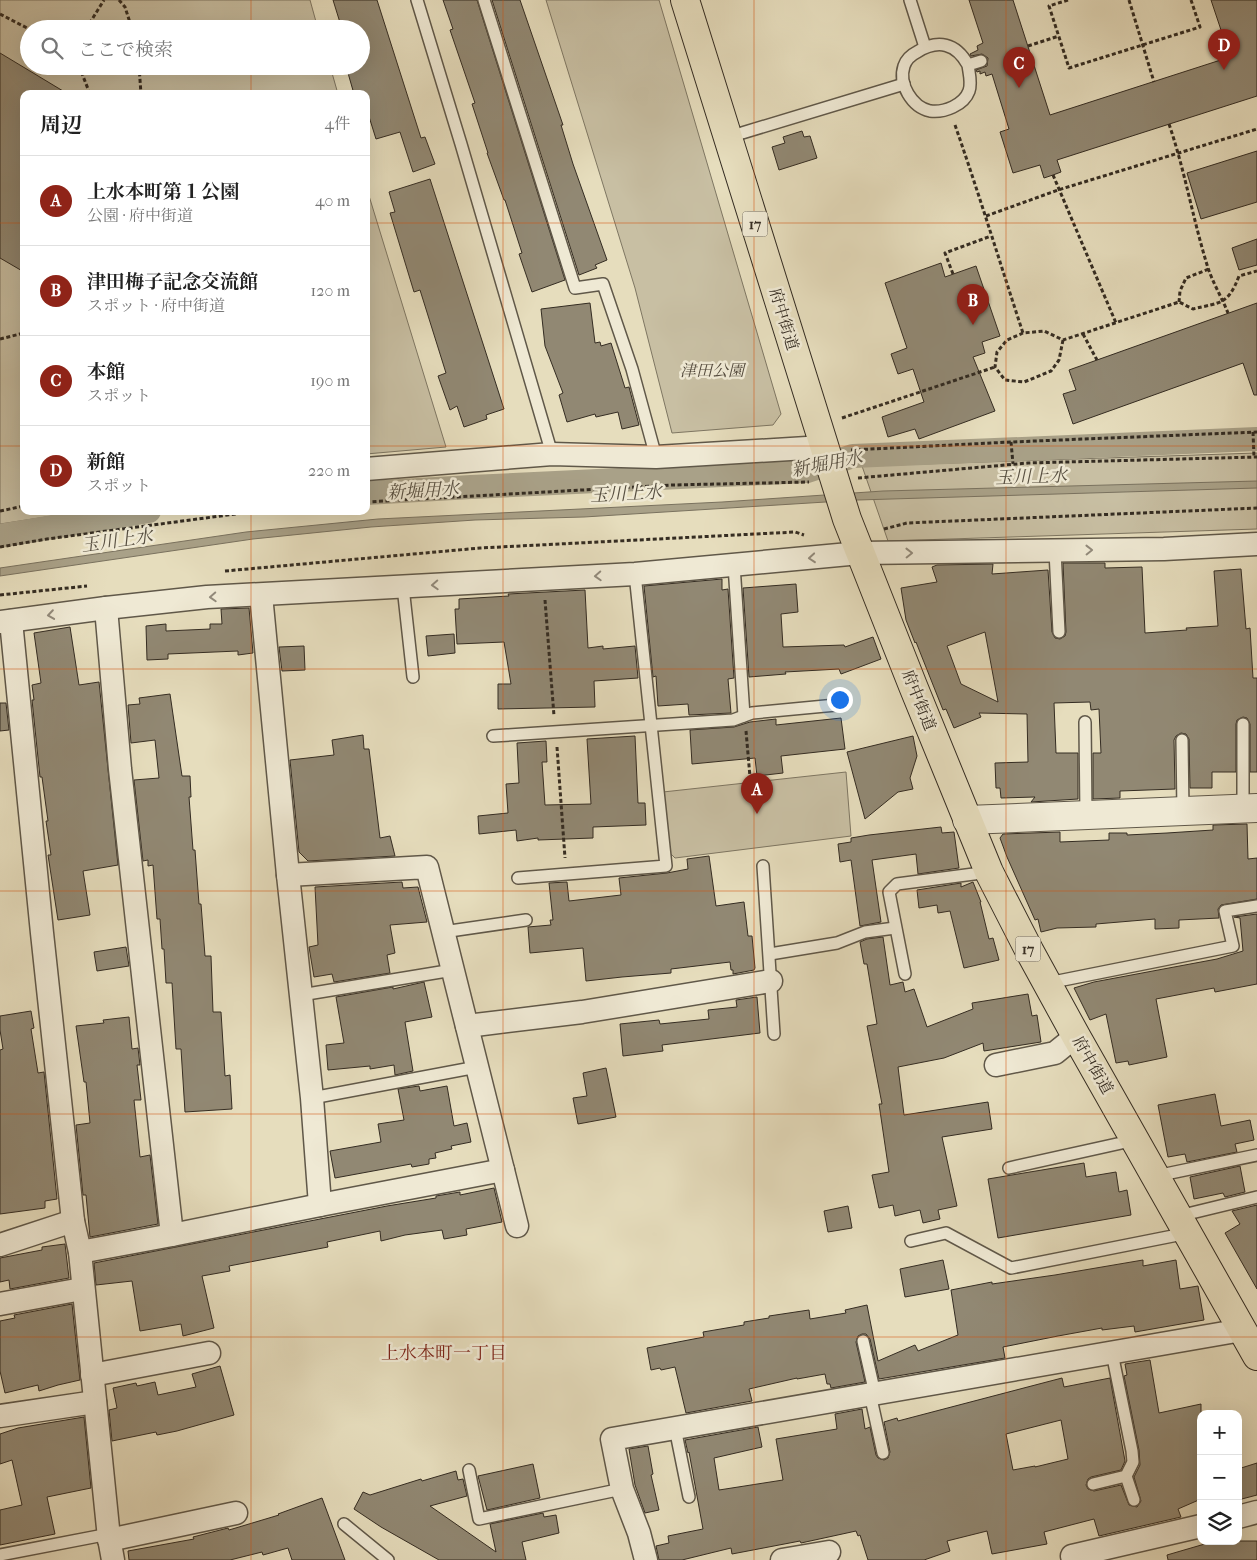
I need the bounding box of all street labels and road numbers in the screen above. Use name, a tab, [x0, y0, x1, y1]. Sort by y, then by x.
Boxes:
road number: 17	[742, 212, 768, 236]
street label: 府中街道	[766, 286, 802, 352]
street label: 府中街道	[898, 667, 940, 733]
road number: 17	[1016, 936, 1040, 962]
street label: 府中街道	[1069, 1033, 1117, 1097]

